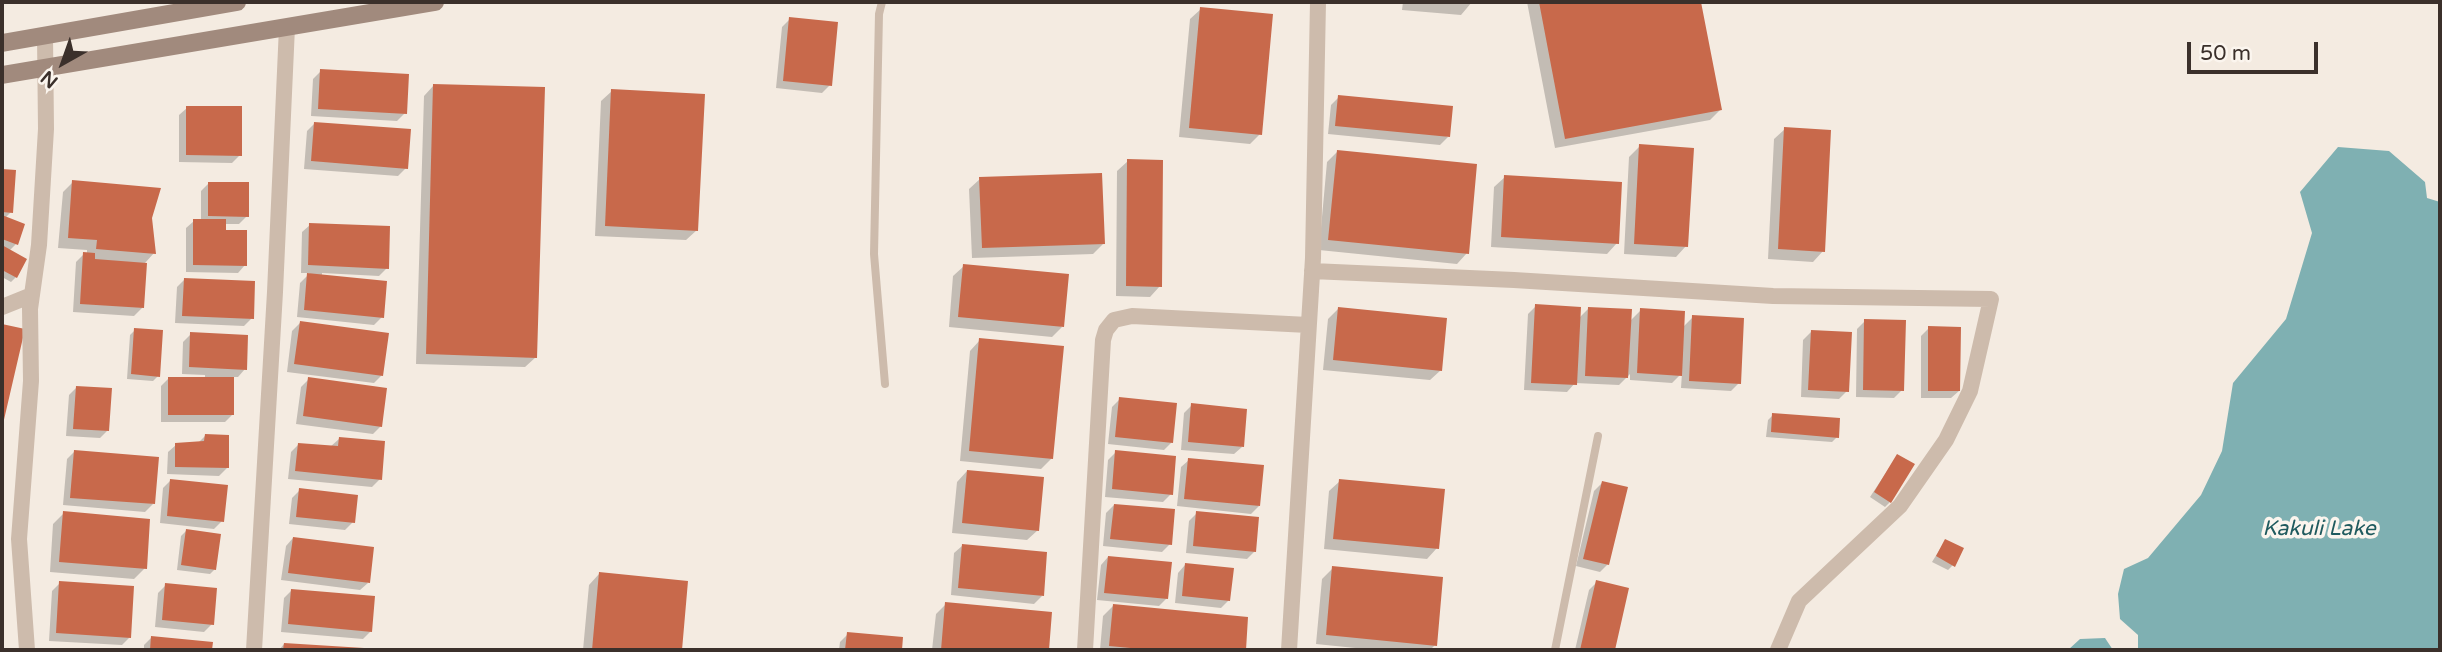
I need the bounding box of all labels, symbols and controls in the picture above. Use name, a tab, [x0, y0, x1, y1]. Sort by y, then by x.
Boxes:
north arrow	[28, 28, 98, 98]
scale bar	[2190, 28, 2321, 72]
text: 50 m	[2200, 41, 2251, 66]
text: N	[37, 66, 62, 92]
water label: Kakuli Lake	[2262, 516, 2376, 542]

